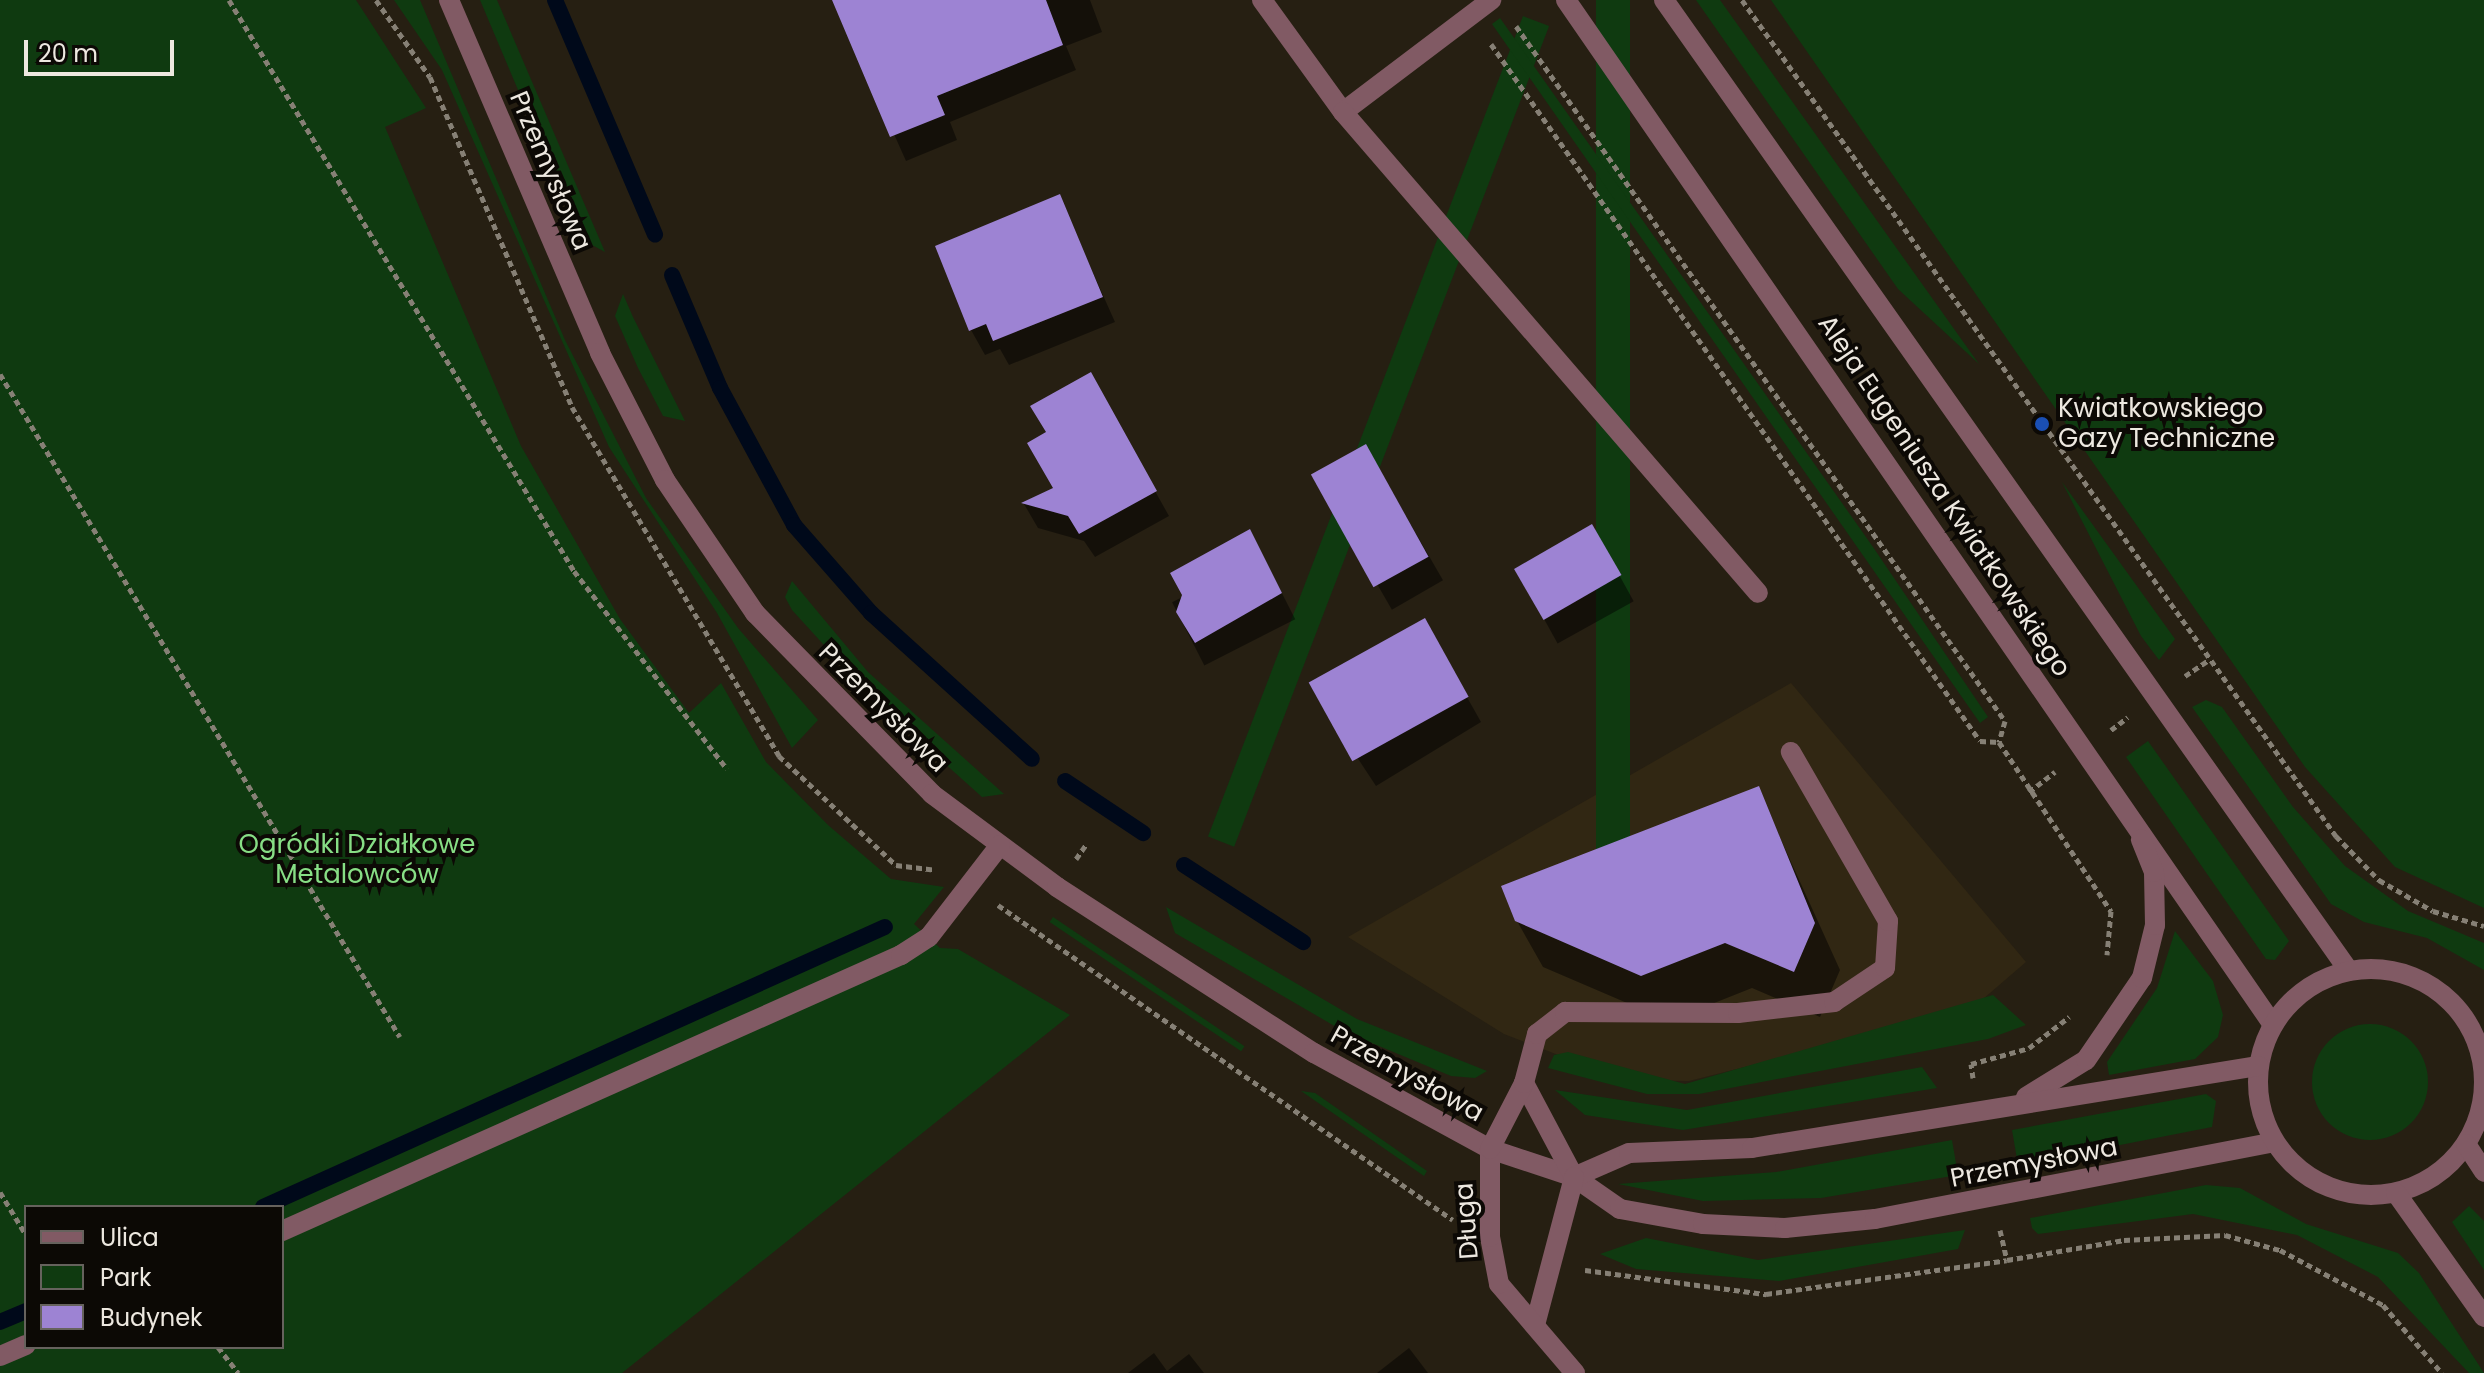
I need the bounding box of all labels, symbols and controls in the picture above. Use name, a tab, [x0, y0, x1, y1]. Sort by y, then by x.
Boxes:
scale bar	[28, 24, 178, 74]
text: 20 m	[38, 37, 98, 70]
street label: Przemysłowa	[502, 87, 598, 255]
street label: Aleja Eugeniusza Kwiatkowskiego	[1811, 309, 2077, 683]
place label: Kwiatkowskiego Gazy Techniczne	[2058, 393, 2275, 454]
marker: Kwiatkowskiego Gazy Techniczne	[2033, 415, 2051, 433]
street label: Przemysłowa	[812, 637, 954, 779]
park label: Ogródki Działkowe Metalowców	[239, 829, 475, 890]
street label: Przemysłowa	[1325, 1019, 1489, 1129]
street label: Przemysłowa	[1948, 1131, 2120, 1195]
street label: Długa	[1449, 1182, 1485, 1260]
legend	[24, 1205, 284, 1349]
text: Ulica	[100, 1221, 159, 1254]
text: Park	[100, 1261, 151, 1294]
text: Budynek	[100, 1301, 202, 1334]

